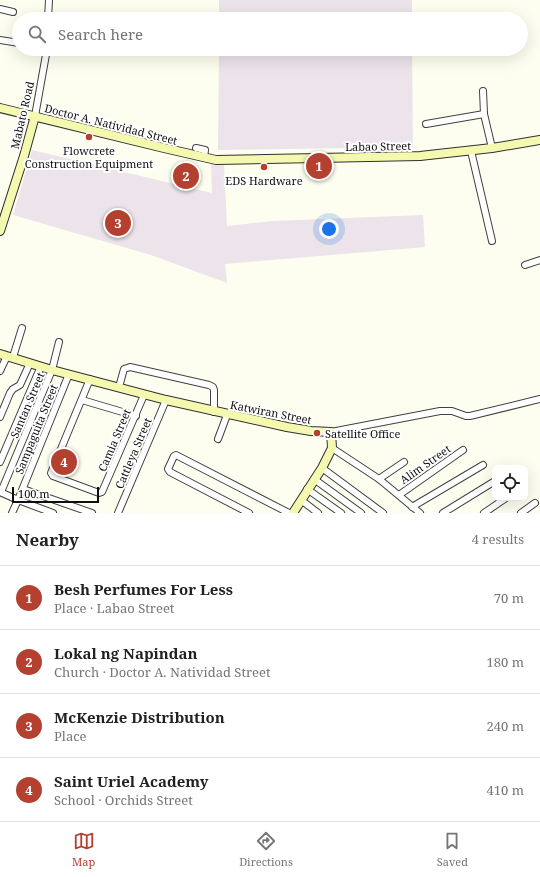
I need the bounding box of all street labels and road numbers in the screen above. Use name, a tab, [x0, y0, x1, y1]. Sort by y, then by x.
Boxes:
street label: Mabato Road	[7, 79, 37, 150]
street label: Doctor A. Natividad Street	[43, 100, 179, 148]
street label: Labao Street	[345, 138, 411, 154]
street label: Santan Street	[6, 370, 48, 440]
street label: Sampaguita Street	[11, 382, 61, 476]
street label: Katwiran Street	[229, 397, 313, 427]
street label: Camia Street	[94, 406, 134, 474]
street label: Cattleya Street	[111, 415, 155, 491]
street label: Alim Street	[397, 441, 453, 487]

